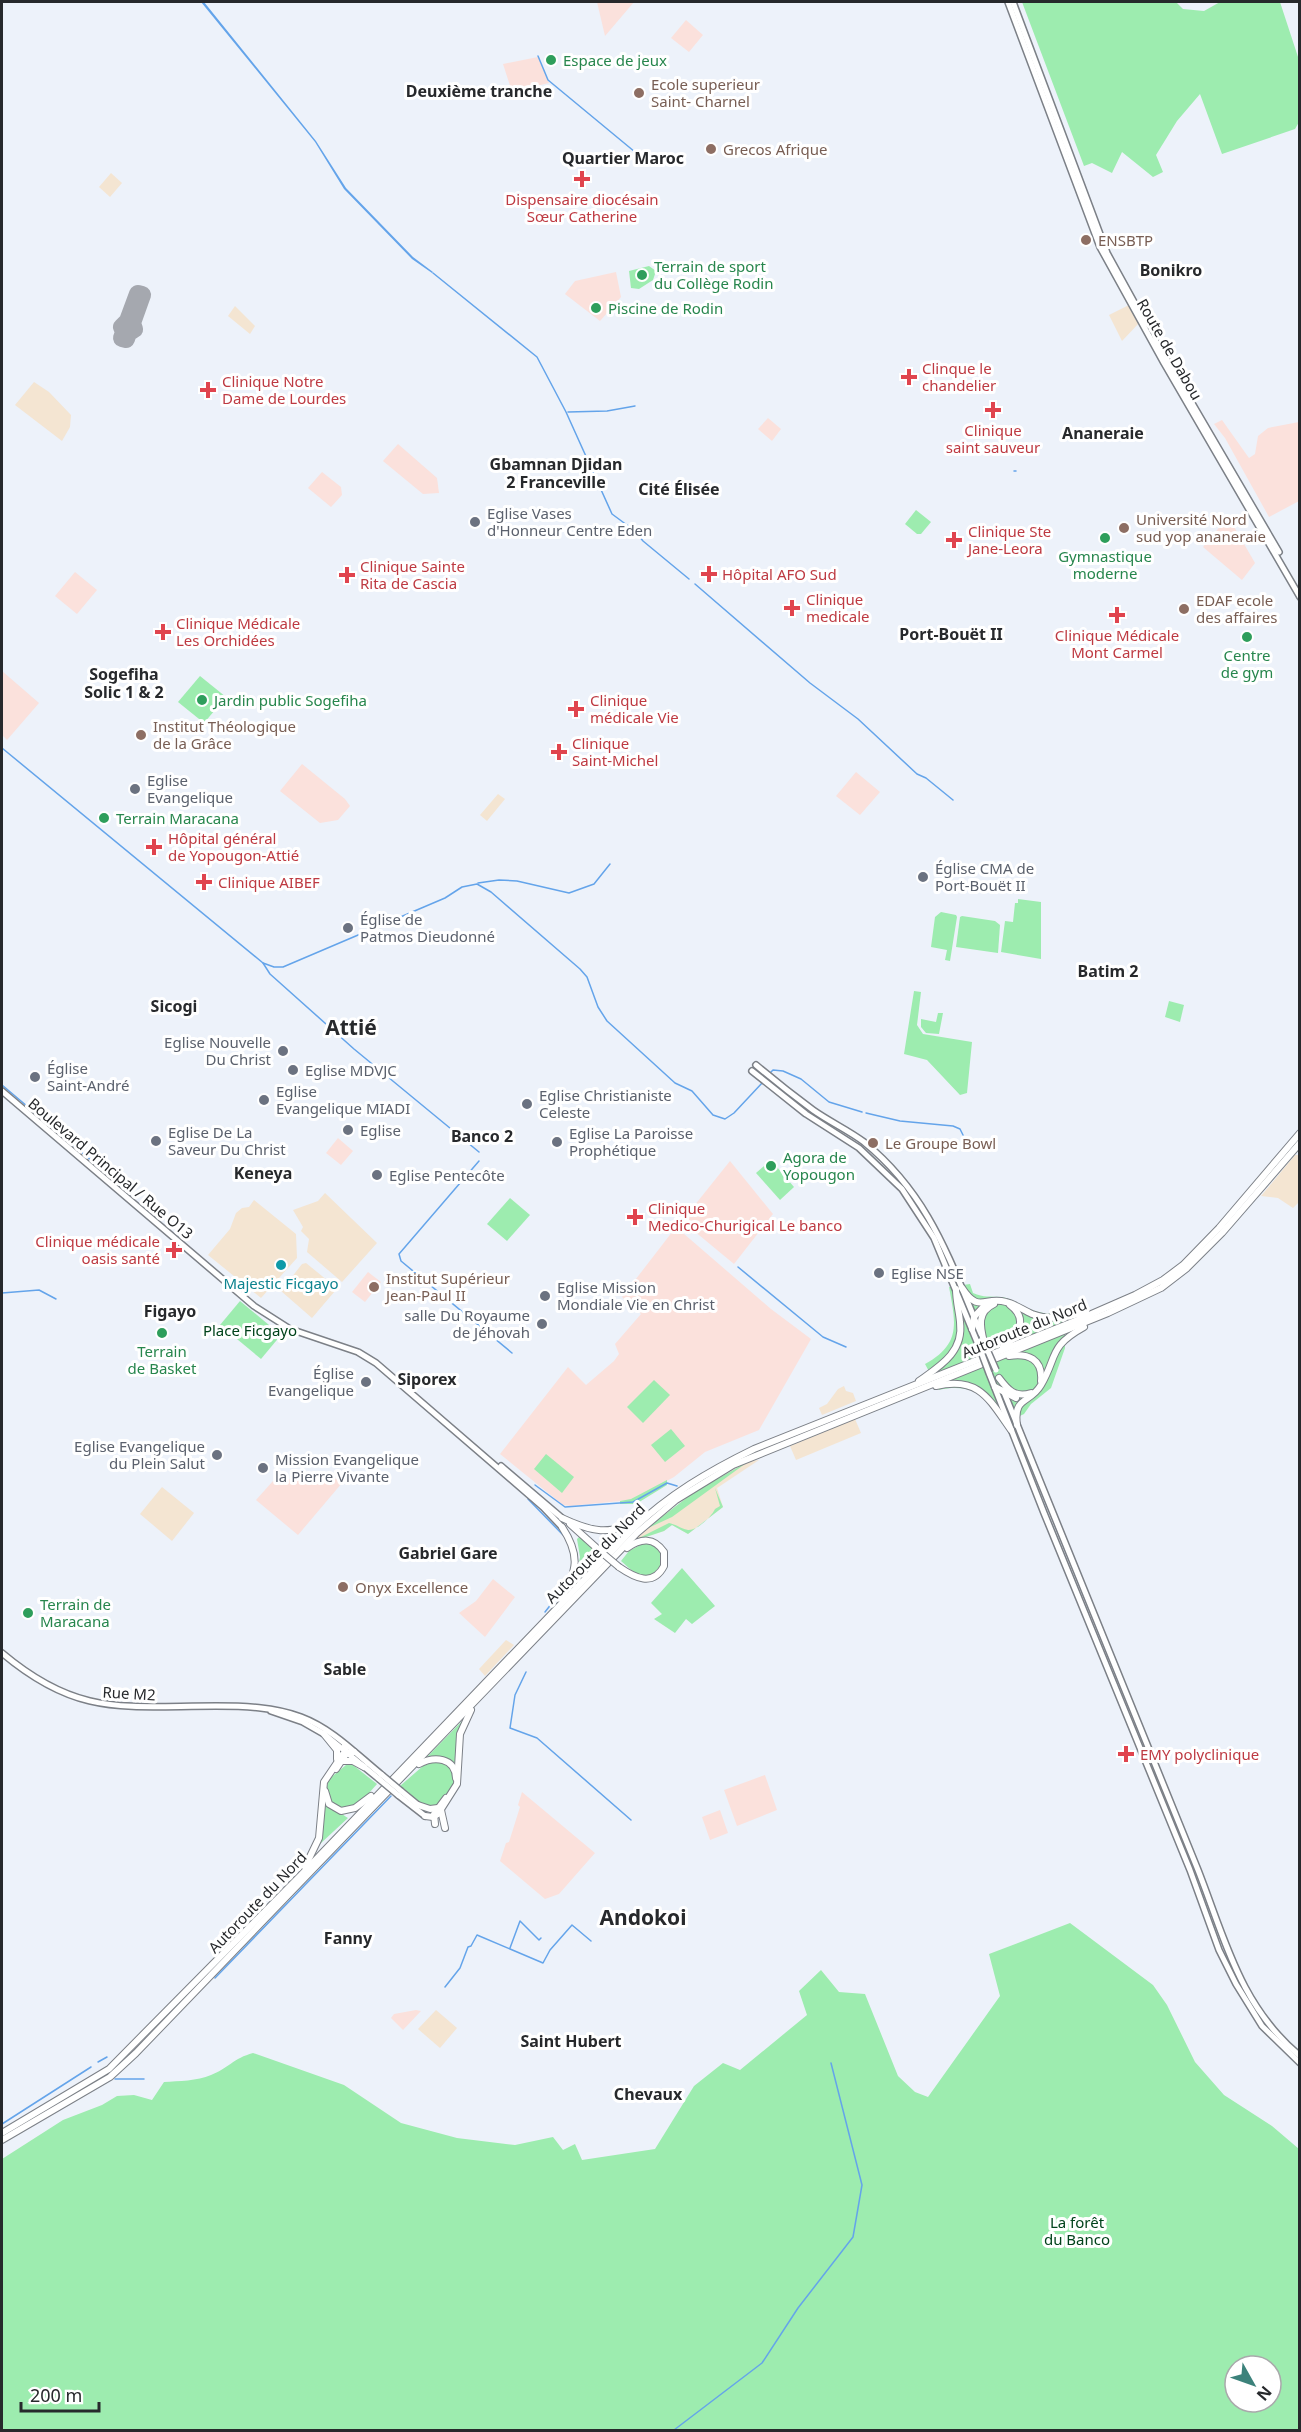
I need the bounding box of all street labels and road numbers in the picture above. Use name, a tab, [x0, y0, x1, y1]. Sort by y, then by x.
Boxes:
street label: Route de Dabou	[1133, 295, 1207, 403]
street label: Boulevard Principal / Rue O13	[24, 1093, 198, 1243]
street label: Autoroute du Nord	[958, 1294, 1090, 1362]
street label: Autoroute du Nord	[541, 1499, 649, 1607]
street label: Rue M2	[102, 1682, 156, 1704]
street label: Autoroute du Nord	[203, 1847, 311, 1957]

